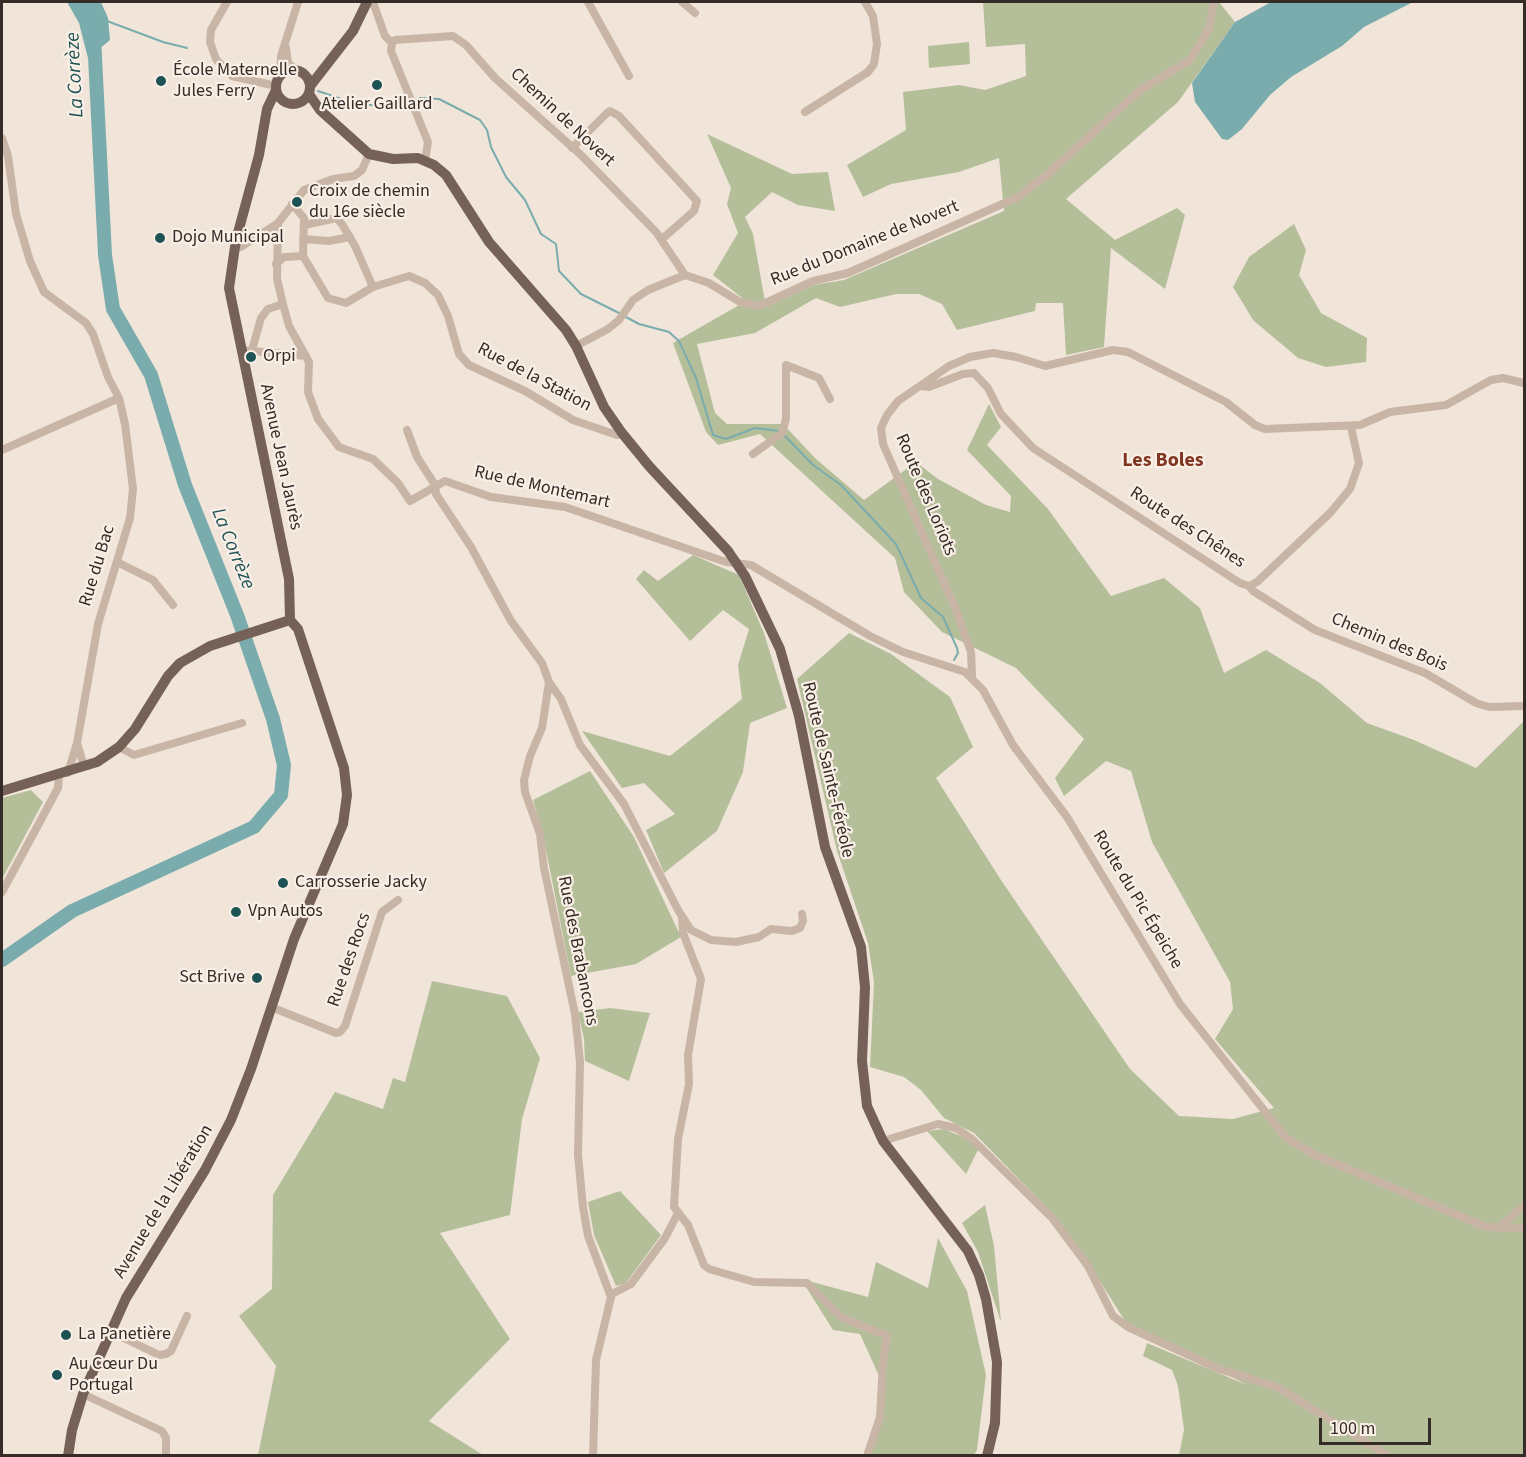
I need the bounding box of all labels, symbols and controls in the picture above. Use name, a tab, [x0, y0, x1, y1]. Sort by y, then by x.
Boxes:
water label: La Corrèze	[62, 32, 90, 118]
place label: École Maternelle Jules Ferry	[173, 60, 297, 103]
street label: Chemin de Novert	[505, 64, 619, 172]
marker: École Maternelle Jules Ferry	[154, 74, 168, 88]
marker: Atelier Gaillard	[370, 78, 384, 92]
place label: Atelier Gaillard	[322, 94, 432, 116]
place label: Croix de chemin du 16e siècle	[309, 181, 430, 224]
marker: Croix de chemin du 16e siècle	[290, 195, 304, 209]
street label: Rue du Domaine de Novert	[768, 196, 962, 292]
place label: Dojo Municipal	[172, 227, 284, 249]
marker: Dojo Municipal	[153, 231, 167, 245]
street label: Rue de la Station	[473, 339, 595, 417]
place label: Orpi	[263, 346, 296, 368]
marker: Orpi	[244, 350, 258, 364]
street label: Avenue Jean Jaurès	[254, 382, 306, 532]
street label: Route des Loriots	[890, 431, 960, 559]
district label: Les Boles	[1122, 450, 1204, 474]
street label: Rue de Montemart	[472, 462, 612, 514]
street label: Route des Chênes	[1125, 483, 1249, 573]
water label: La Corrèze	[205, 505, 259, 593]
street label: Rue du Bac	[75, 523, 121, 609]
street label: Chemin des Bois	[1328, 609, 1450, 677]
street label: Route de Sainte-Féréole	[796, 680, 858, 860]
street label: Route du Pic Épeiche	[1087, 827, 1187, 973]
place label: Carrosserie Jacky	[295, 872, 427, 894]
street label: Rue des Brabancons	[552, 874, 602, 1028]
marker: Carrosserie Jacky	[276, 876, 290, 890]
place label: Vpn Autos	[248, 901, 323, 923]
marker: Vpn Autos	[229, 905, 243, 919]
street label: Rue des Rocs	[324, 910, 376, 1010]
place label: Sct Brive	[179, 967, 245, 989]
marker: Sct Brive	[250, 971, 264, 985]
street label: Avenue de la Libération	[110, 1121, 218, 1283]
place label: La Panetière	[78, 1324, 171, 1346]
marker: La Panetière	[59, 1328, 73, 1342]
place label: Au Cœur Du Portugal	[69, 1354, 158, 1396]
marker: Au Cœur Du Portugal	[50, 1368, 64, 1382]
scale bar	[1322, 1406, 1434, 1444]
text: 100 m	[1330, 1416, 1375, 1441]

